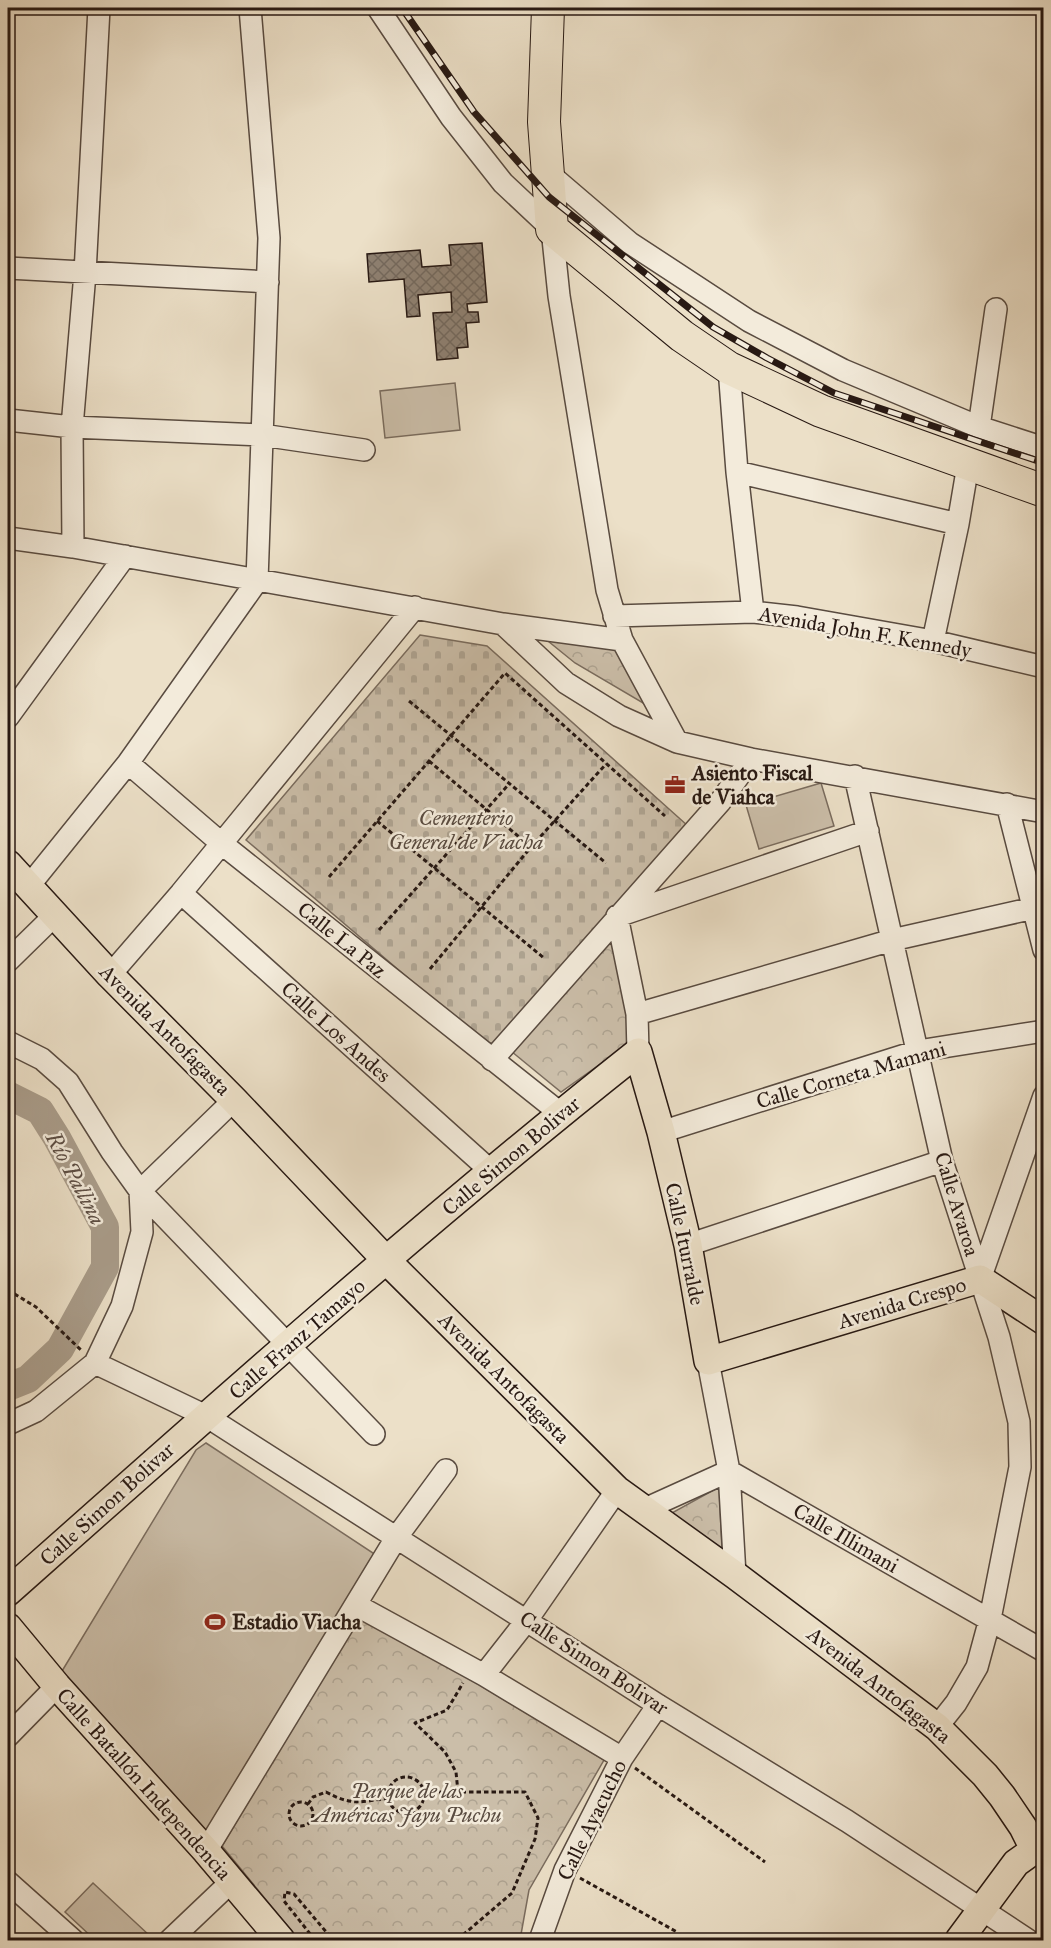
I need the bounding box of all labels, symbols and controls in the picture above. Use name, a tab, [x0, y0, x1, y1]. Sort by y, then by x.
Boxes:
street label: Avenida John F. Kennedy	[756, 600, 974, 664]
place label: Asiento Fiscal de Viahca	[690, 760, 814, 810]
office icon: Asiento Fiscal de Viahca	[663, 773, 687, 797]
park label: Cementerio General de Viacha	[389, 805, 543, 855]
street label: Calle La Paz	[292, 896, 392, 984]
street label: Avenida Antofagasta	[93, 958, 236, 1101]
street label: Calle Los Andes	[276, 976, 396, 1088]
street label: Calle Corneta Mamani	[753, 1035, 949, 1114]
street label: Calle Simon Bolivar	[437, 1091, 585, 1221]
water label: Río Pallina	[39, 1126, 111, 1229]
street label: Calle Avaroa	[929, 1149, 985, 1259]
street label: Calle Iturralde	[659, 1180, 711, 1308]
street label: Avenida Crespo	[834, 1271, 969, 1335]
street label: Calle Franz Tamayo	[224, 1273, 371, 1405]
street label: Avenida Antofagasta	[432, 1306, 575, 1449]
street label: Calle Simon Bolivar	[34, 1437, 180, 1571]
street label: Calle Illimani	[789, 1497, 904, 1579]
street label: Calle Simon Bolivar	[515, 1605, 673, 1721]
place label: Estadio Viacha	[232, 1609, 362, 1635]
sports icon: Estadio Viacha	[203, 1610, 227, 1634]
street label: Avenida Antofagasta	[801, 1620, 956, 1749]
street label: Calle Batallón Independencia	[51, 1683, 237, 1885]
street label: Calle Ayacucho	[552, 1755, 632, 1885]
park label: Parque de las Américas Jayu Puchu	[311, 1778, 501, 1828]

